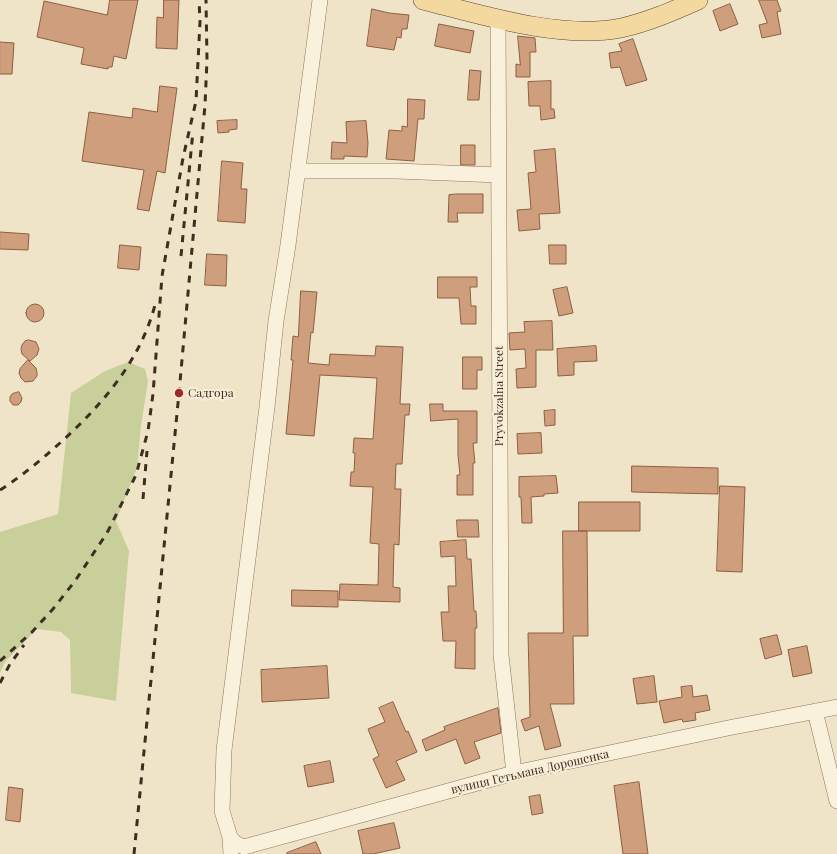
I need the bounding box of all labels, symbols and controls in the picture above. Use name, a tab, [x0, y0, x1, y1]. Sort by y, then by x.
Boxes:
street label: Pryvokzalna Street	[492, 346, 506, 446]
place label: Садгора	[188, 386, 234, 400]
marker: Садгора	[173, 387, 185, 399]
street label: вулиця Гетьмана Дорошенка	[450, 747, 610, 797]

